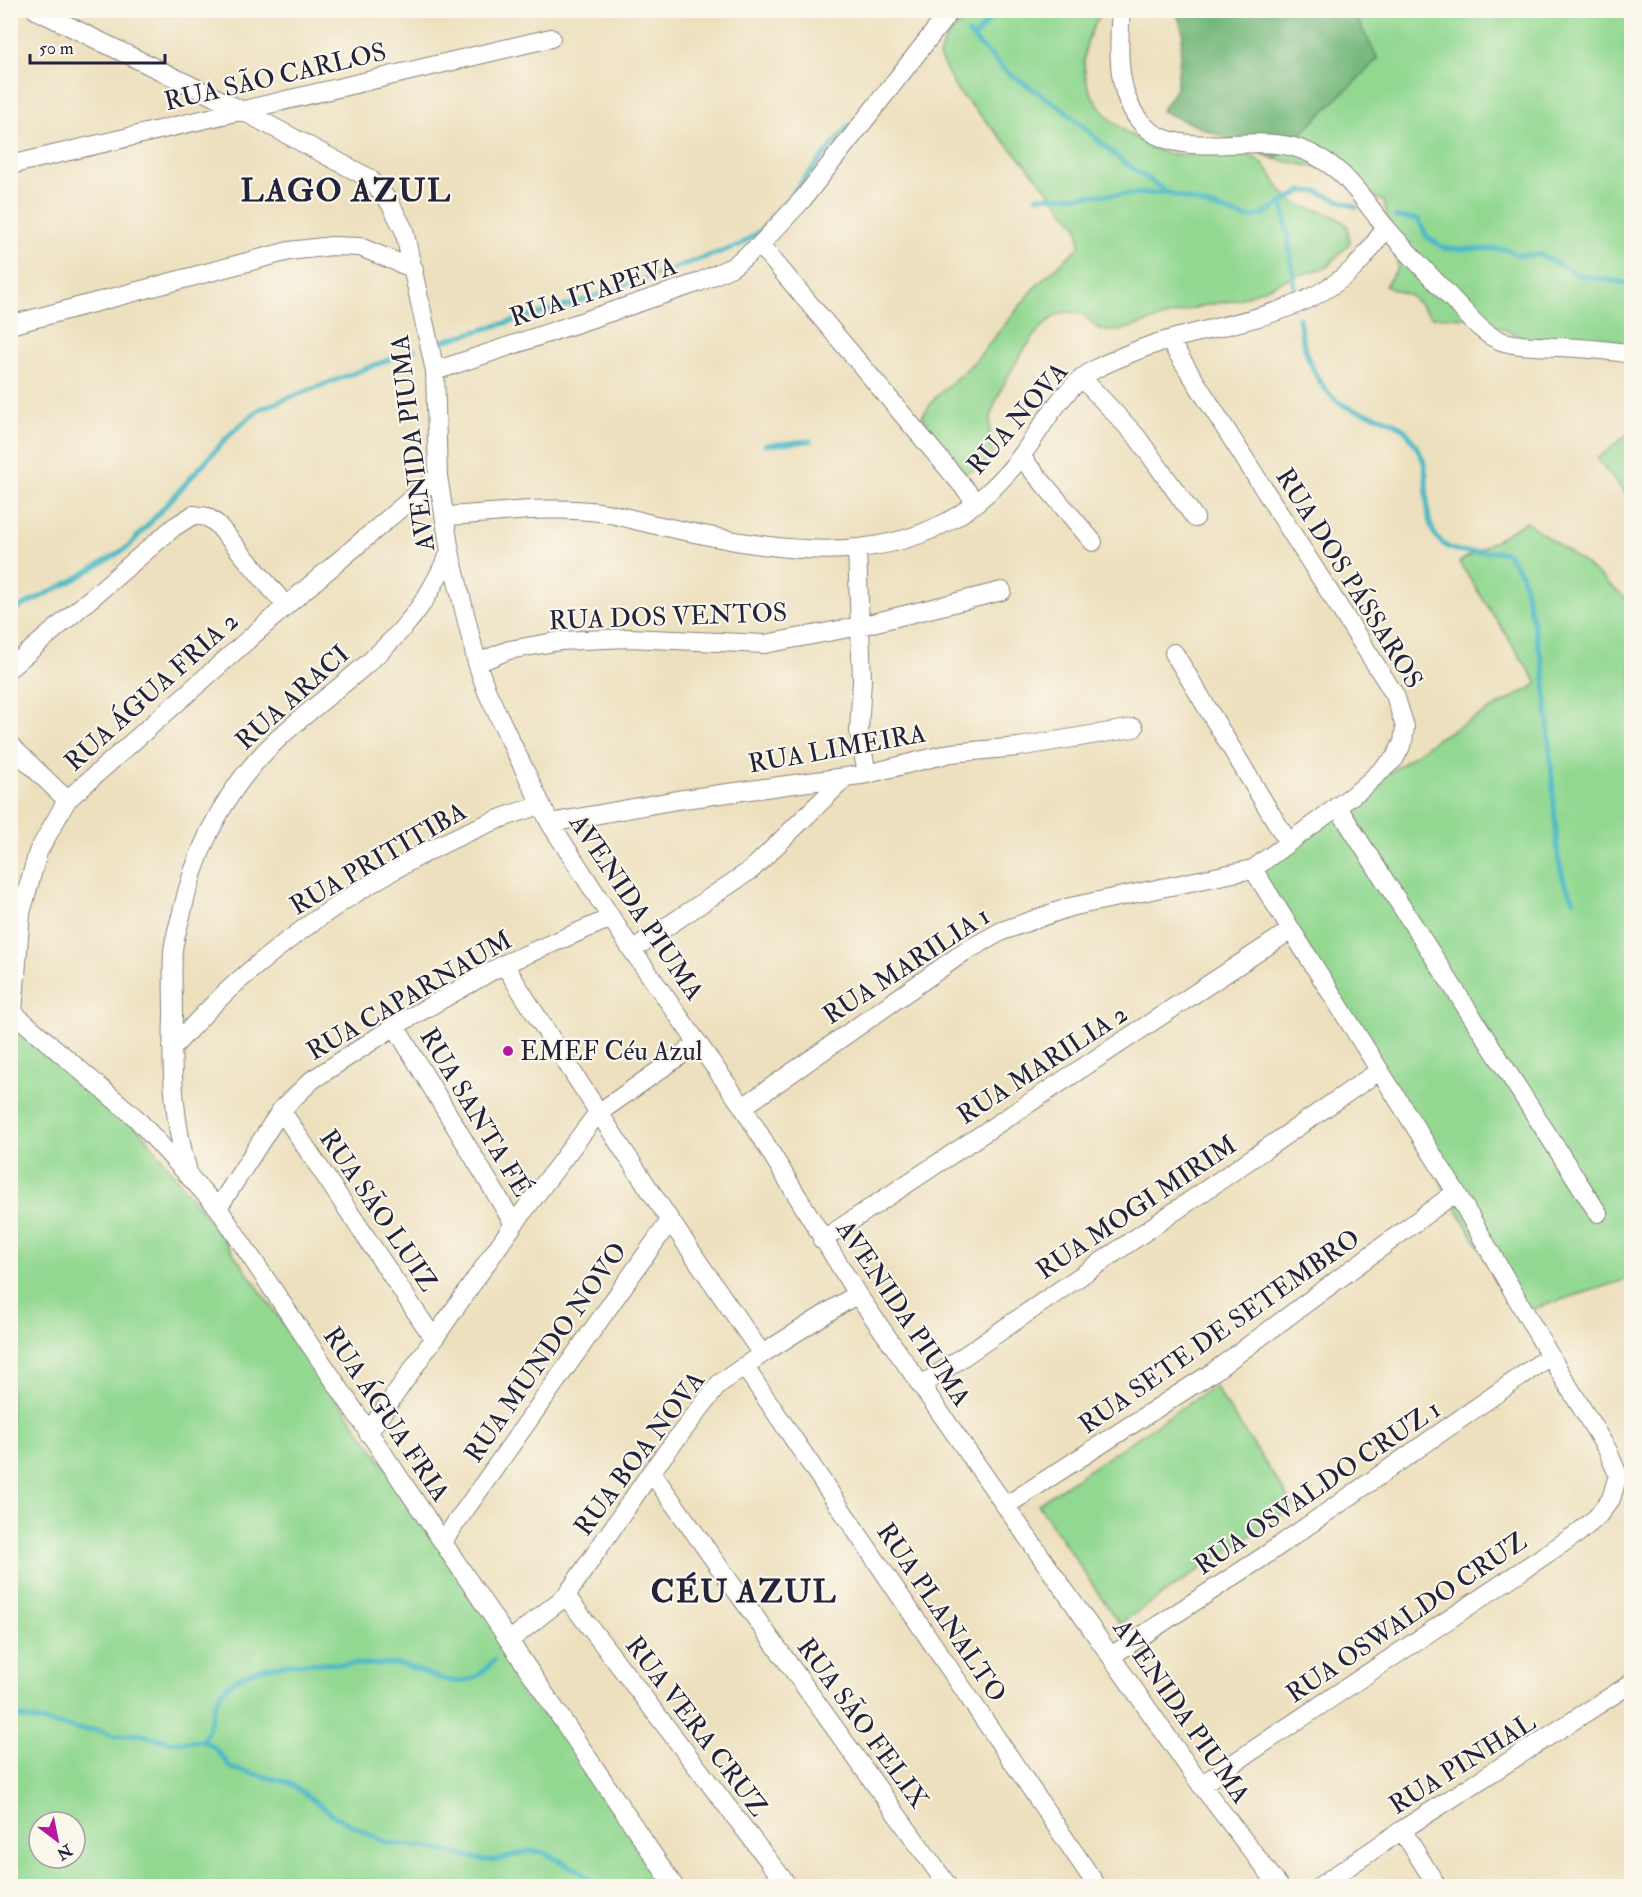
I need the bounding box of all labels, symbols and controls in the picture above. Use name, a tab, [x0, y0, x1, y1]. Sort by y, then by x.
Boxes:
scale bar	[30, 27, 165, 65]
street label: RUA SÃO CARLOS	[161, 35, 389, 118]
text: 50 m	[39, 37, 74, 60]
district label: LAGO AZUL	[240, 171, 452, 211]
street label: RUA ITAPEVA	[506, 250, 681, 334]
street label: AVENIDA PIUMA	[384, 332, 442, 554]
street label: RUA NOVA	[960, 356, 1075, 481]
street label: RUA DOS PÁSSAROS	[1268, 462, 1432, 694]
street label: RUA DOS VENTOS	[548, 597, 788, 637]
street label: RUA ÁGUA FRIA 2	[57, 604, 245, 778]
street label: RUA ARACI	[229, 638, 356, 757]
street label: RUA LIMEIRA	[746, 718, 929, 780]
street label: RUA PRITITIBA	[285, 795, 473, 922]
street label: AVENIDA PIUMA	[561, 808, 711, 1007]
street label: RUA MARILIA 1	[817, 900, 996, 1032]
street label: RUA CAPARNAUM	[301, 924, 518, 1068]
street label: RUA MARILIA 2	[952, 998, 1134, 1132]
street label: RUA SANTA FÉ	[412, 1021, 540, 1203]
place label: EMEF Céu Azul	[520, 1036, 703, 1068]
marker: EMEF Céu Azul	[501, 1044, 515, 1058]
street label: RUA SÃO LUIZ	[312, 1123, 445, 1298]
street label: RUA MOGI MIRIM	[1030, 1129, 1243, 1287]
street label: AVENIDA PIUMA	[828, 1214, 978, 1413]
street label: RUA SETE DE SETEMBRO	[1073, 1223, 1366, 1441]
street label: RUA MUNDO NOVO	[458, 1236, 634, 1469]
street label: RUA ÁGUA FRIA	[316, 1320, 458, 1508]
street label: RUA BOA NOVA	[568, 1365, 712, 1542]
street label: RUA OSVALDO CRUZ 1	[1188, 1394, 1447, 1582]
street label: RUA PLANALTO	[869, 1517, 1013, 1708]
street label: RUA OSWALDO CRUZ	[1280, 1525, 1533, 1710]
district label: CÉU AZUL	[651, 1571, 837, 1612]
street label: AVENIDA PIUMA	[1105, 1612, 1257, 1810]
street label: RUA VERA CRUZ	[618, 1630, 774, 1823]
street label: RUA SÃO FELIX	[790, 1632, 936, 1815]
street label: RUA PINHAL	[1383, 1706, 1542, 1822]
north arrow	[27, 1810, 87, 1870]
text: N	[52, 1839, 77, 1865]

